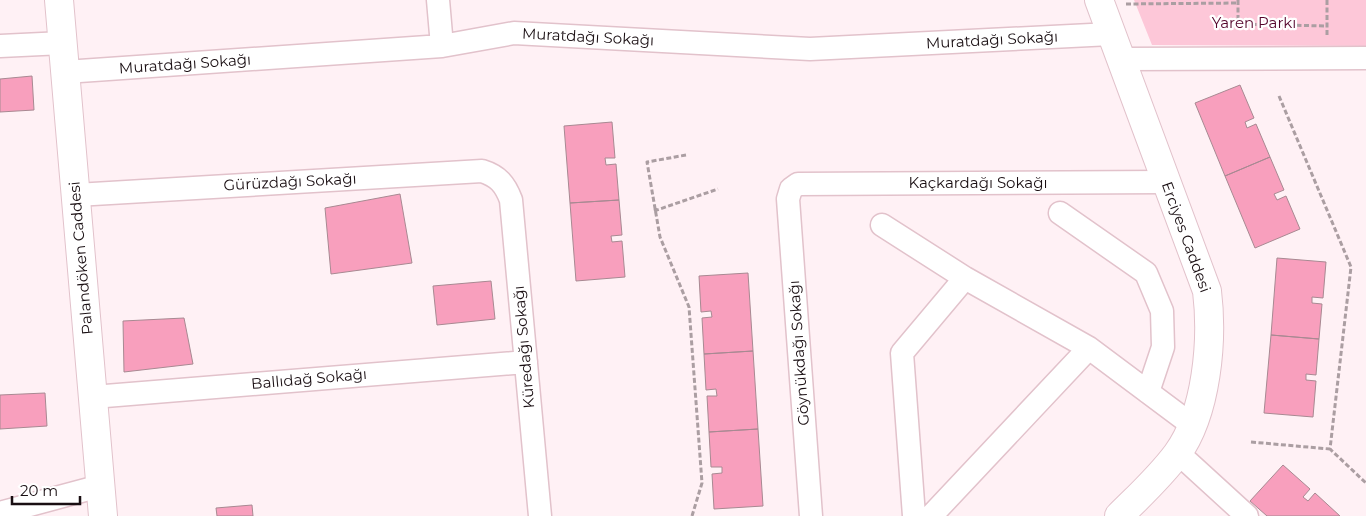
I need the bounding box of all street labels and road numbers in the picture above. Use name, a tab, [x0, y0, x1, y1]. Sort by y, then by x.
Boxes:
street label: Muratdağı Sokağı	[521, 24, 655, 49]
street label: Muratdağı Sokağı	[925, 27, 1059, 52]
street label: Muratdağı Sokağı	[118, 49, 252, 78]
street label: Gürüzdağı Sokağı	[223, 169, 357, 194]
street label: Kaçkardağı Sokağı	[908, 173, 1048, 192]
street label: Erciyes Caddesi	[1158, 179, 1215, 295]
street label: Palandöken Caddesi	[64, 181, 97, 336]
street label: Göynükdağı Sokağı	[784, 280, 813, 426]
street label: Küredağı Sokağı	[509, 285, 538, 409]
street label: Ballıdağ Sokağı	[250, 364, 368, 393]

